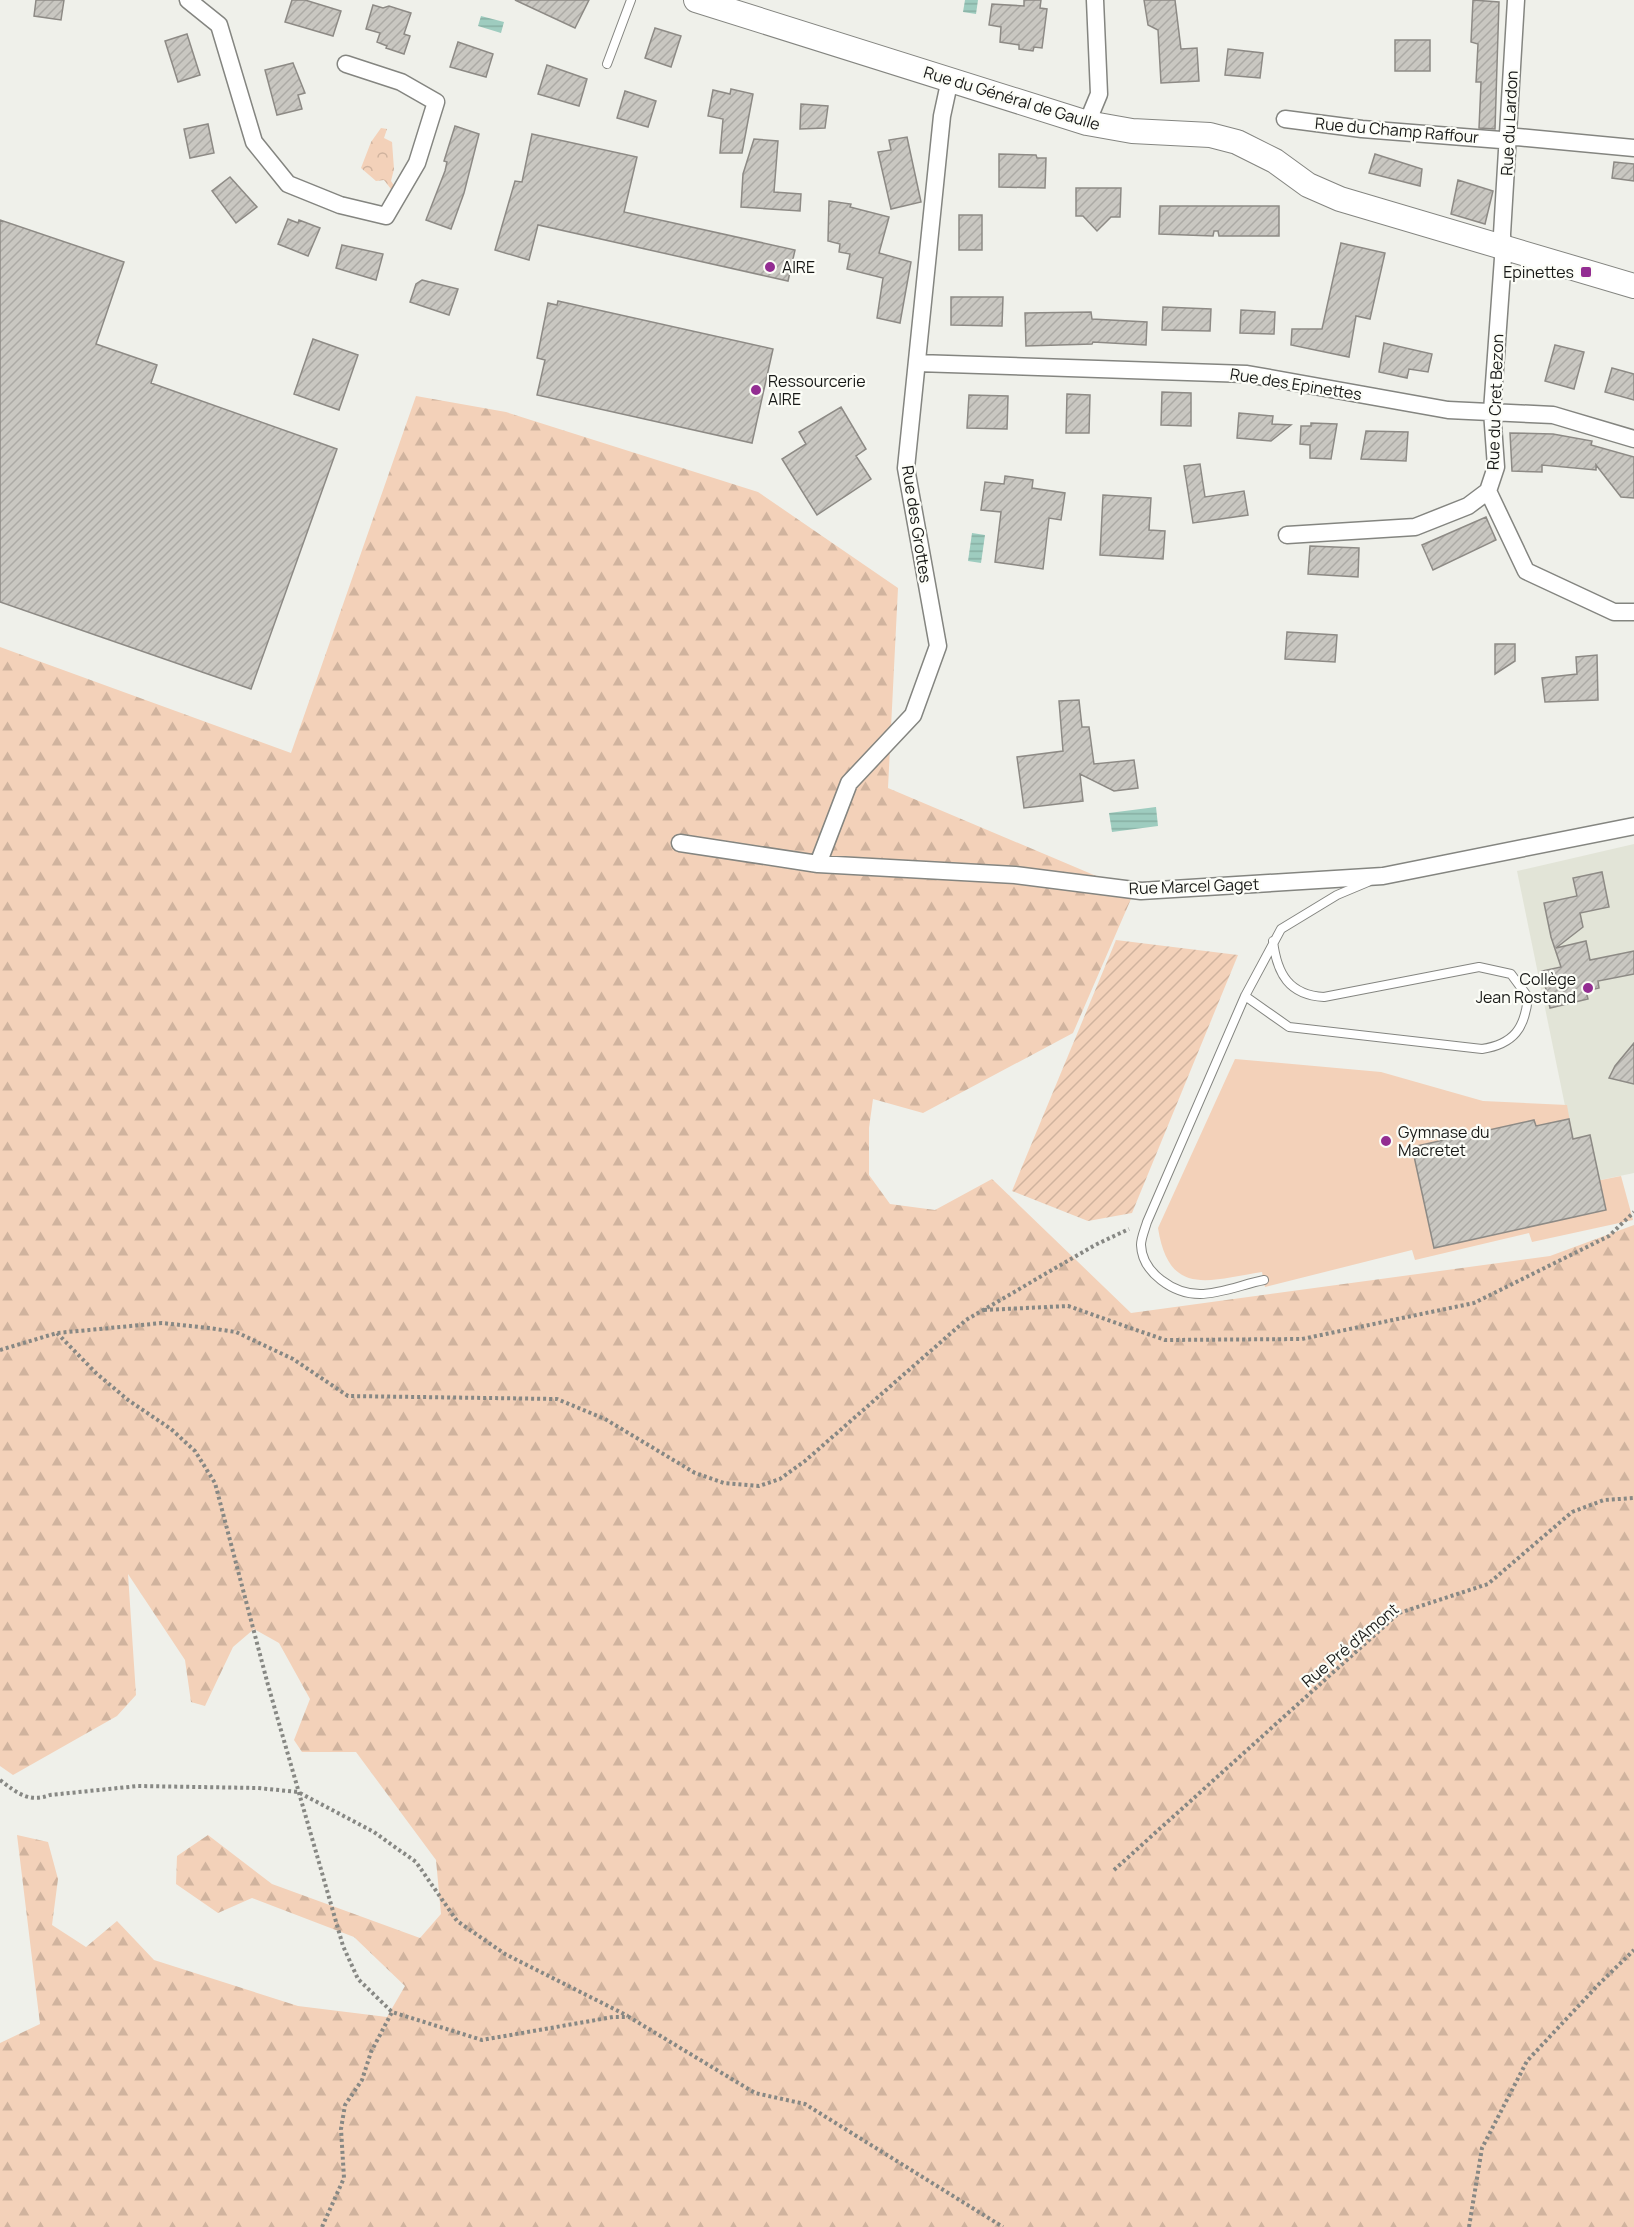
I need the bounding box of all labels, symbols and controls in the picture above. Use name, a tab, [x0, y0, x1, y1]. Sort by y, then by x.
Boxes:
street label: Rue du Général de Gaulle	[921, 61, 1103, 135]
street label: Rue du Lardon	[1495, 70, 1523, 176]
street label: Rue du Champ Raffour	[1314, 112, 1480, 148]
place label: AIRE	[782, 256, 815, 278]
marker: AIRE	[763, 260, 777, 274]
place label: Epinettes	[1503, 261, 1574, 283]
marker: Epinettes	[1579, 265, 1593, 279]
street label: Rue du Cret Bezon	[1482, 334, 1508, 470]
street label: Rue des Epinettes	[1228, 363, 1364, 405]
place label: Ressourcerie AIRE	[768, 370, 866, 410]
marker: Ressourcerie AIRE	[749, 383, 763, 397]
street label: Rue des Grottes	[897, 464, 937, 584]
street label: Rue Marcel Gaget	[1128, 873, 1260, 899]
place label: Collège Jean Rostand	[1476, 968, 1576, 1008]
marker: Collège Jean Rostand	[1581, 981, 1595, 995]
place label: Gymnase du Macretet	[1398, 1121, 1490, 1161]
marker: Gymnase du Macretet	[1379, 1134, 1393, 1148]
street label: Rue Pré d'Amont	[1297, 1598, 1403, 1692]

